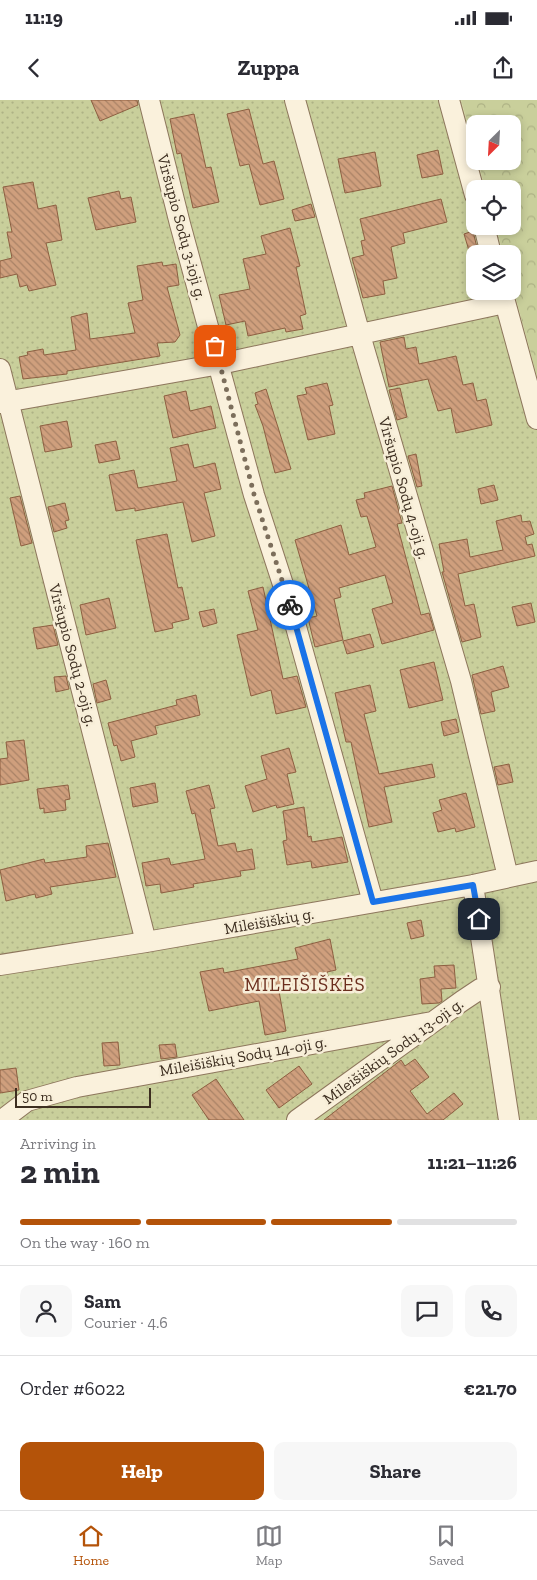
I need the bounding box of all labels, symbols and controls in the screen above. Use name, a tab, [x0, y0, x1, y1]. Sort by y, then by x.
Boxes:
text: 11:19	[25, 6, 63, 29]
icon: back	[20, 54, 48, 82]
text: Zuppa	[238, 54, 299, 81]
icon: share	[489, 54, 517, 82]
north arrow	[466, 115, 521, 170]
map controls	[466, 115, 521, 300]
street label: Viršupio Sodų 3-ioji g.	[153, 151, 211, 302]
button: locate	[466, 180, 521, 235]
button: layers	[466, 245, 521, 300]
pin	[194, 325, 236, 367]
icon: bag	[201, 332, 229, 360]
street label: Viršupio Sodų 4-oji g.	[374, 414, 433, 561]
courier	[265, 580, 315, 630]
street label: Viršupio Sodų 2-oji g.	[45, 581, 101, 728]
icon: bike	[276, 591, 304, 619]
pin	[458, 898, 500, 940]
street label: Mileišiškių g.	[223, 904, 315, 938]
icon: home	[465, 905, 493, 933]
district label: MILEIŠIŠKĖS	[244, 973, 366, 996]
street label: Mileišiškių Sodų 13-oji g.	[319, 994, 467, 1108]
street label: Mileišiškių Sodų 14-oji g.	[158, 1032, 328, 1080]
scale bar	[15, 1085, 151, 1108]
text: 50 m	[22, 1088, 53, 1105]
text: Arriving in	[20, 1134, 96, 1153]
text: 11:21–11:26	[428, 1151, 517, 1174]
text: 2 min	[20, 1153, 100, 1191]
text: On the way · 160 m	[20, 1233, 150, 1252]
button: person	[20, 1285, 72, 1337]
button: chat	[401, 1285, 453, 1337]
button: phone	[465, 1285, 517, 1337]
text: Sam	[84, 1290, 121, 1313]
text: Courier · 4.6	[84, 1313, 168, 1332]
text: Order #6022	[20, 1377, 125, 1400]
text: €21.70	[464, 1377, 517, 1400]
button: Help	[20, 1442, 264, 1500]
button: Share	[274, 1442, 517, 1500]
tab: Home	[73, 1522, 109, 1569]
tab: Map	[255, 1522, 283, 1569]
tab: Saved	[429, 1522, 464, 1569]

